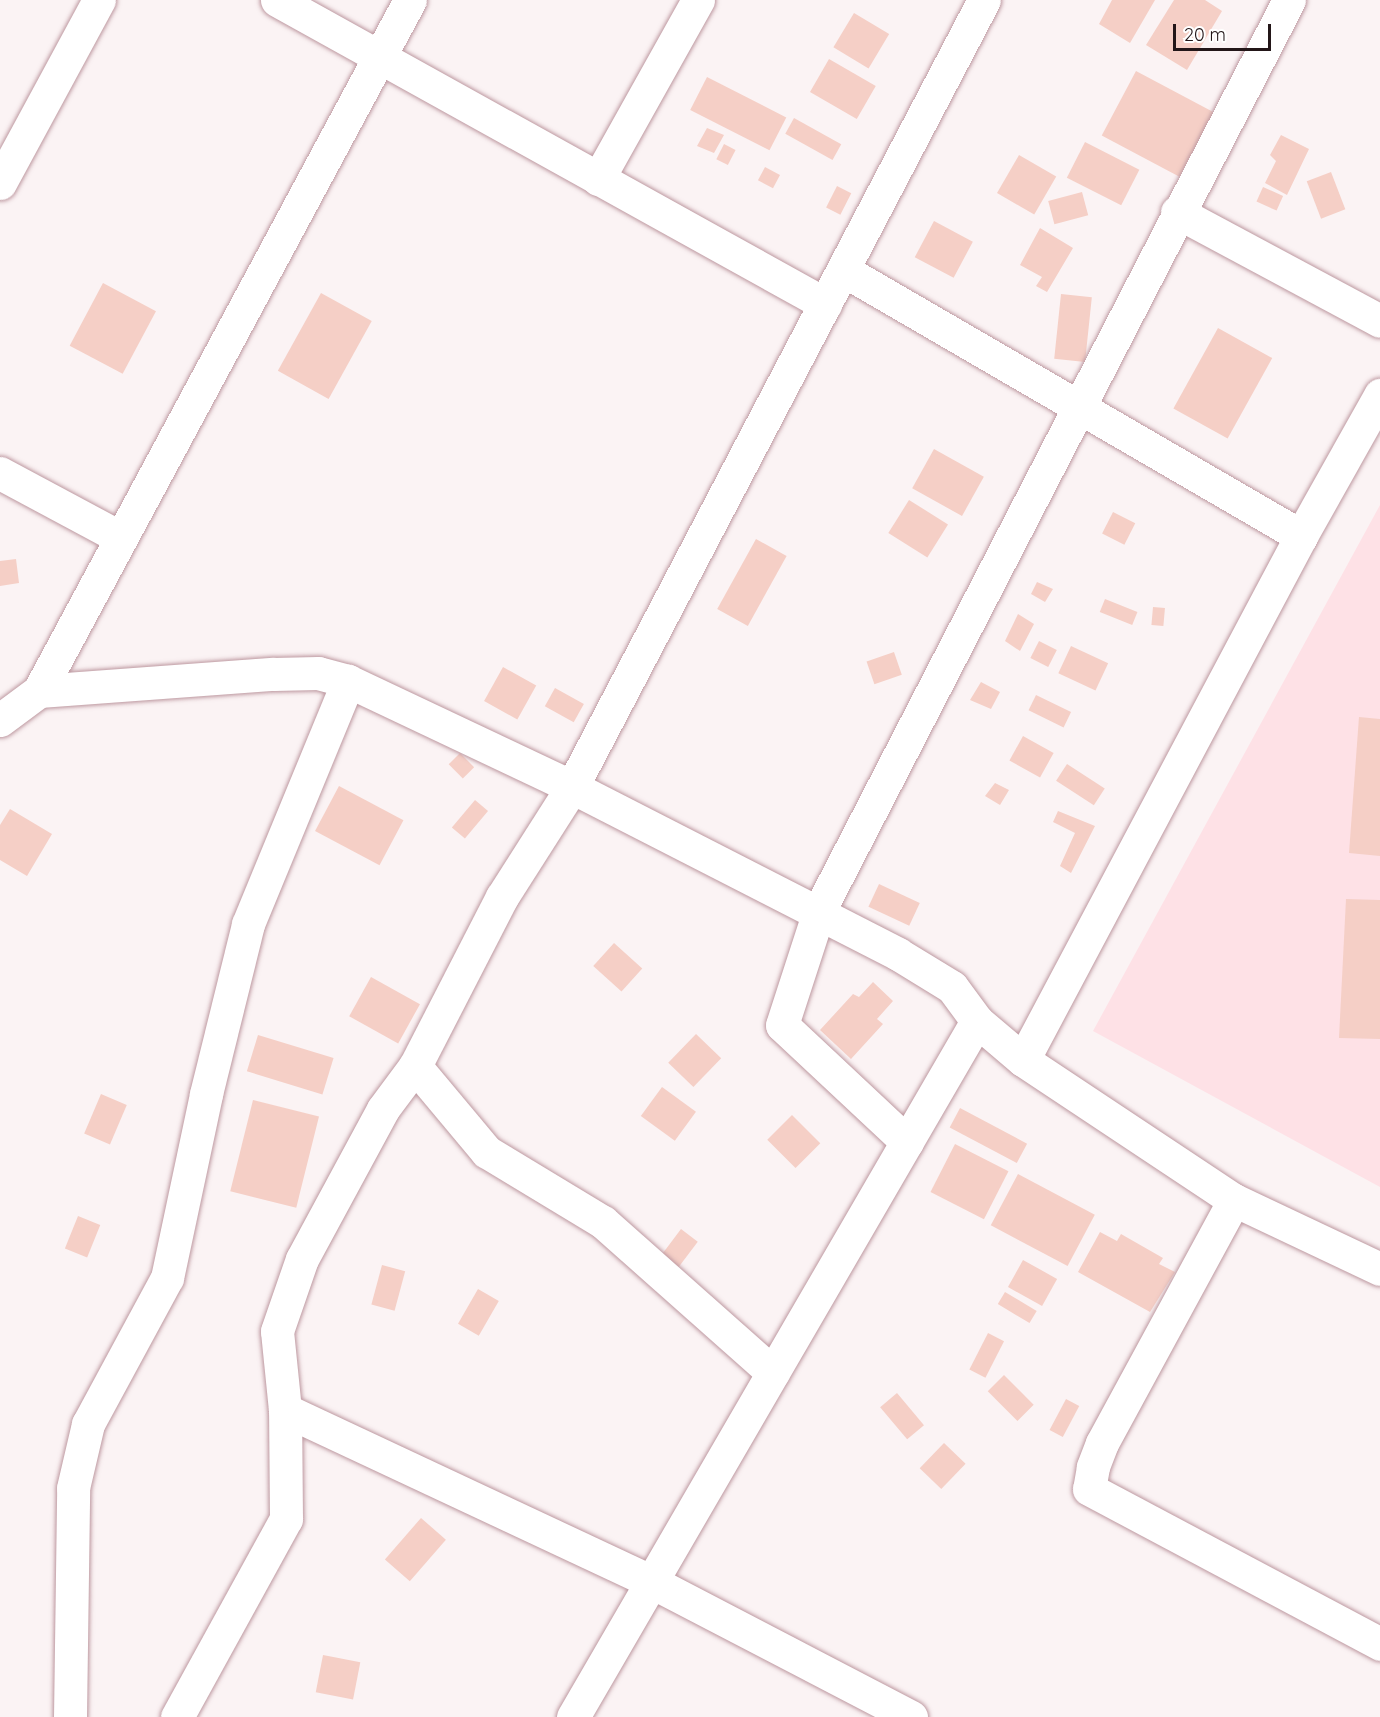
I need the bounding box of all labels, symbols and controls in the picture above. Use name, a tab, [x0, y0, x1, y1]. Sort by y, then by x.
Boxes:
scale bar	[1176, 12, 1274, 50]
text: 20 m	[1184, 23, 1226, 46]

